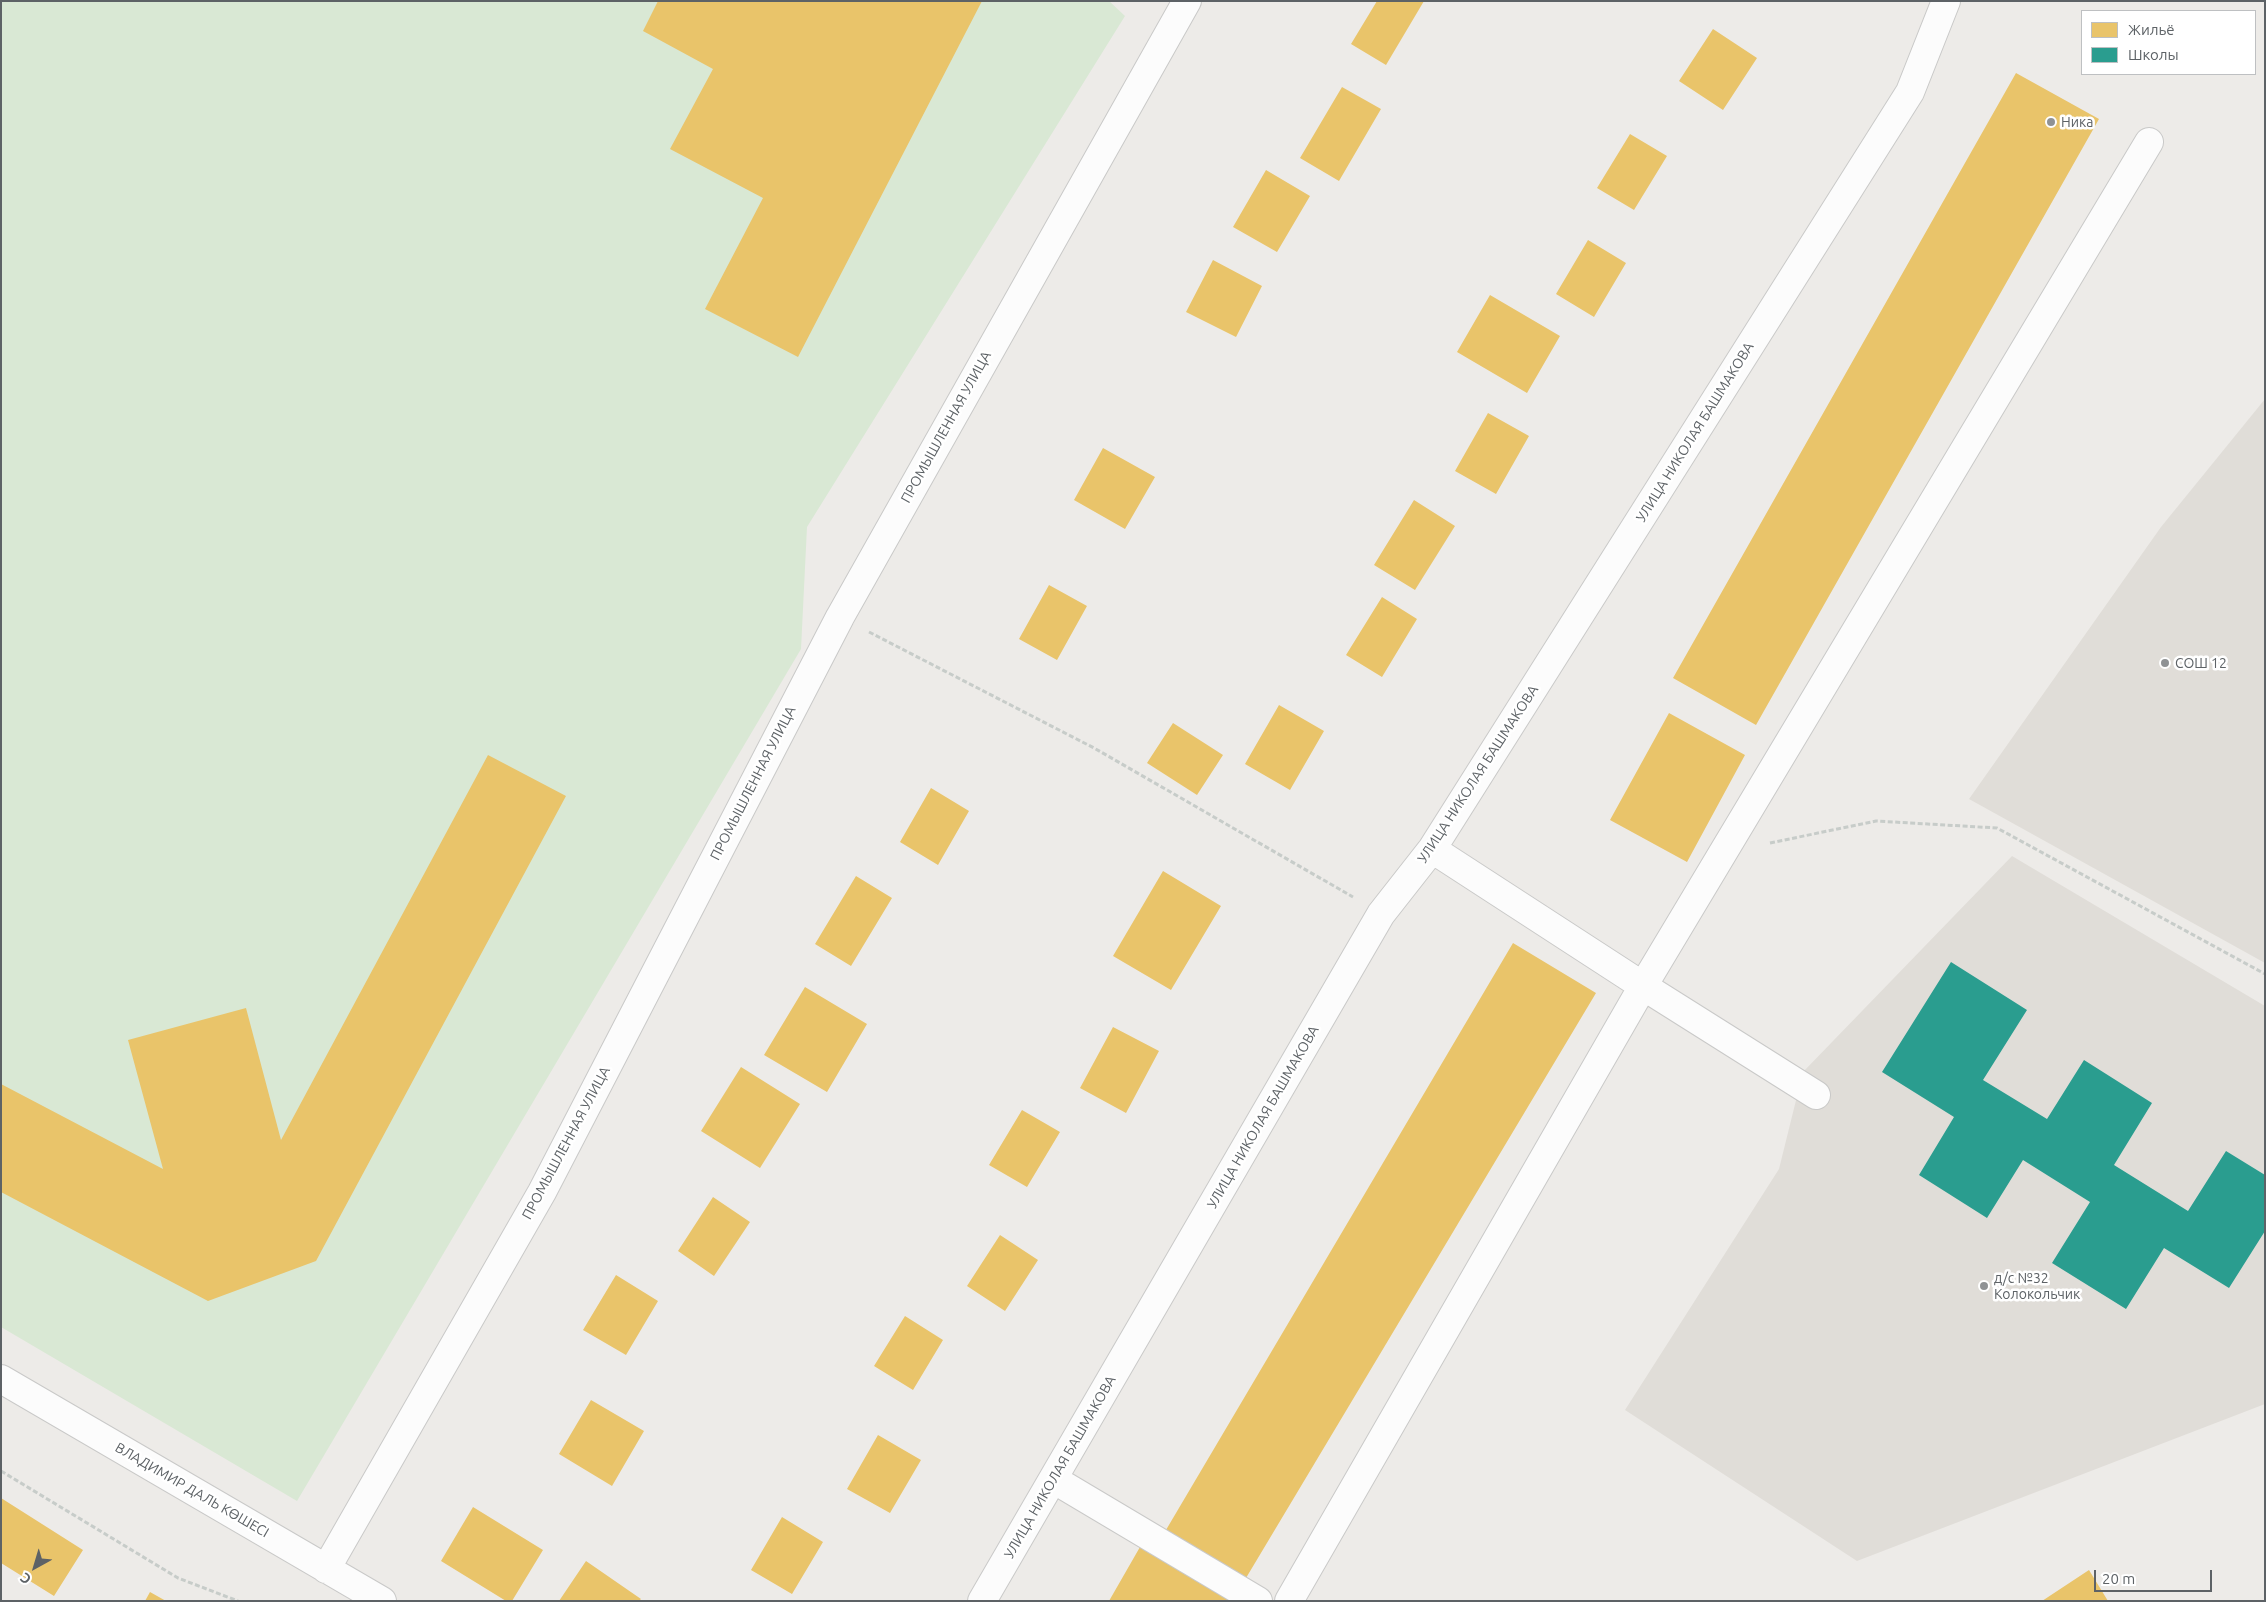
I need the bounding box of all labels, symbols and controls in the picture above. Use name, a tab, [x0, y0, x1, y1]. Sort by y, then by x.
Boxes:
legend	[2081, 10, 2256, 75]
text: Жильё	[2128, 21, 2175, 38]
text: Школы	[2128, 46, 2179, 63]
place label: Ника	[2061, 114, 2093, 130]
marker: Ника	[2045, 116, 2057, 128]
street label: УЛИЦА НИКОЛАЯ БАШМАКОВА	[1633, 339, 1757, 525]
street label: ПРОМЫШЛЕННАЯ УЛИЦА	[897, 348, 995, 506]
place label: СОШ 12	[2175, 655, 2227, 671]
marker: СОШ 12	[2159, 657, 2171, 669]
street label: УЛИЦА НИКОЛАЯ БАШМАКОВА	[1414, 682, 1542, 866]
street label: ПРОМЫШЛЕННАЯ УЛИЦА	[707, 703, 799, 863]
street label: УЛИЦА НИКОЛАЯ БАШМАКОВА	[1204, 1023, 1322, 1211]
street label: ПРОМЫШЛЕННАЯ УЛИЦА	[518, 1064, 614, 1222]
place label: д/с №32 Колокольчик	[1994, 1270, 2080, 1302]
marker: д/с №32 Колокольчик	[1978, 1280, 1990, 1292]
street label: УЛИЦА НИКОЛАЯ БАШМАКОВА	[1001, 1373, 1119, 1561]
street label: ВЛАДИМИР ДАЛЬ КӨШЕСІ	[112, 1439, 272, 1541]
north arrow	[10, 1542, 60, 1592]
scale bar	[2096, 1560, 2214, 1592]
text: С	[17, 1570, 34, 1588]
text: 20 m	[2102, 1570, 2135, 1587]

